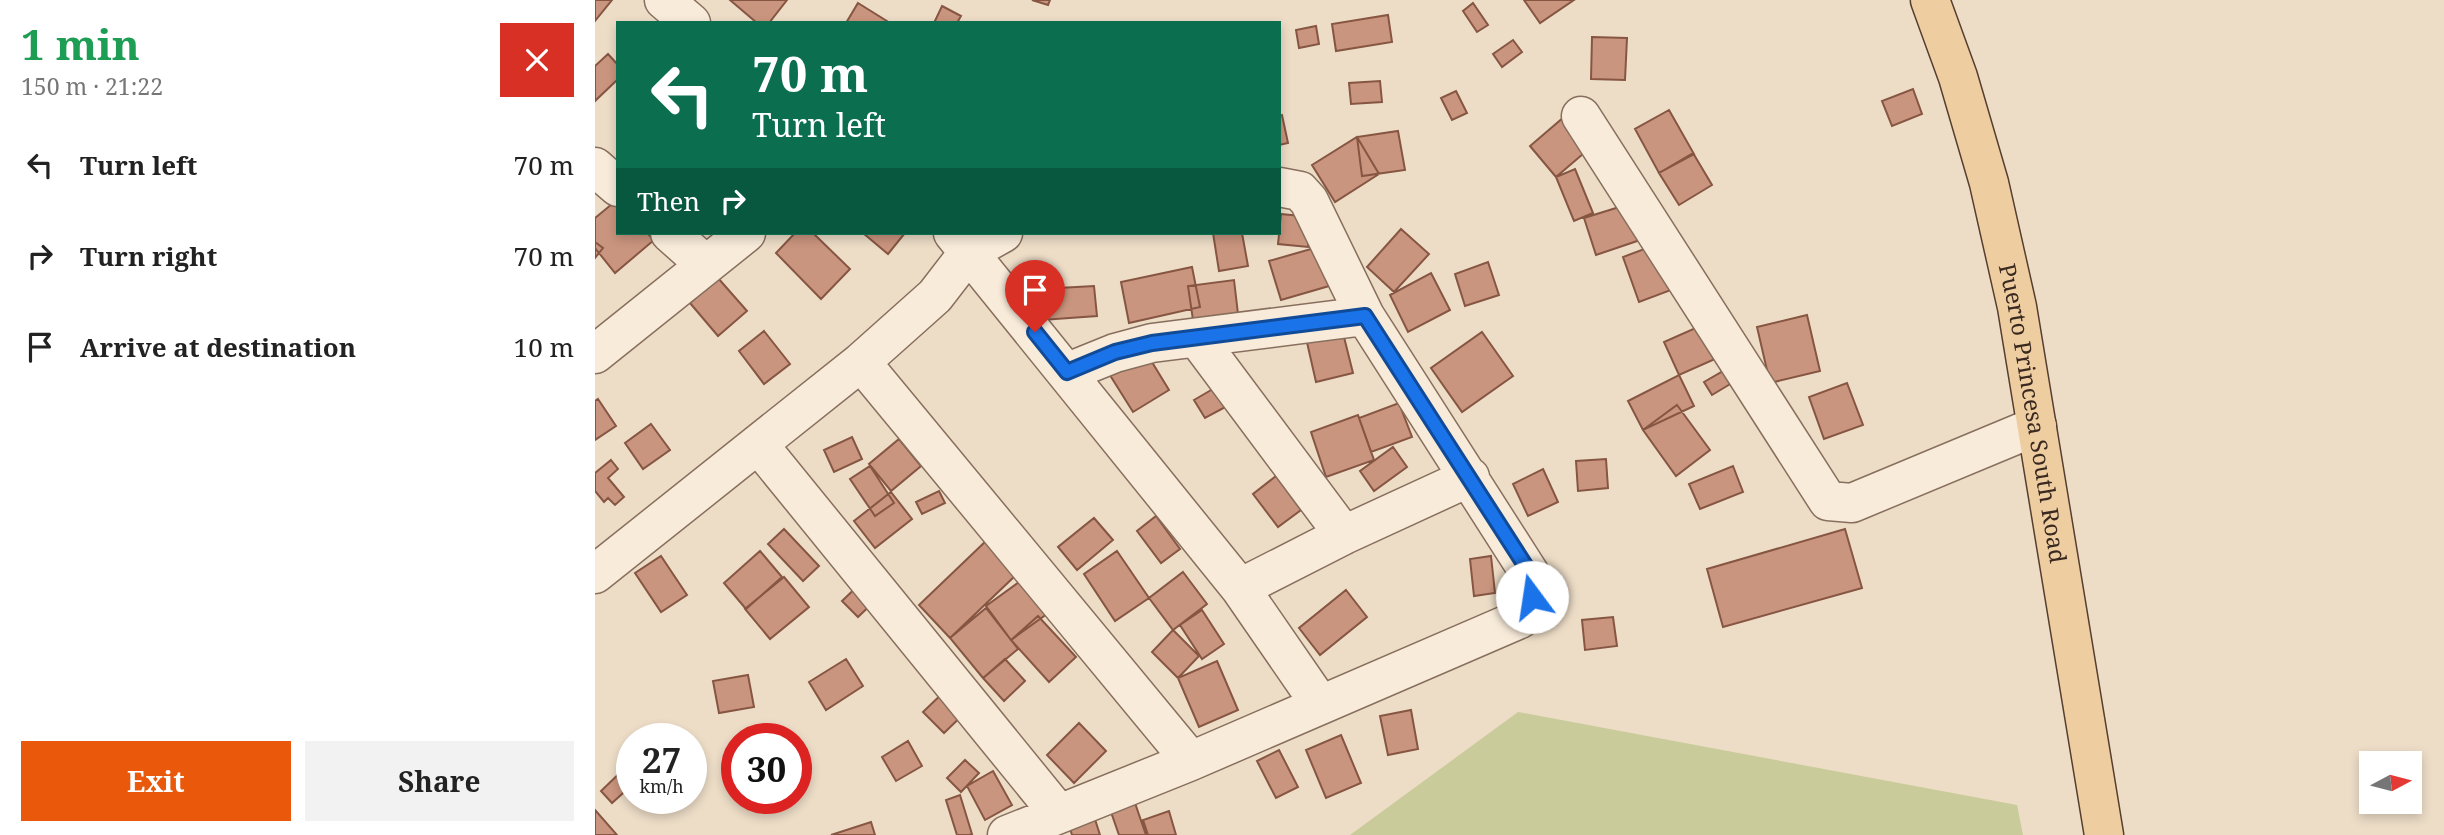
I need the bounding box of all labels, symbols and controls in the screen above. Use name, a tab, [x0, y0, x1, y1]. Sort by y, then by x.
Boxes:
text: 1 min	[21, 15, 140, 72]
button: close	[500, 23, 574, 97]
text: 70 m	[752, 40, 868, 106]
icon: left	[637, 49, 728, 140]
text: 150 m · 21:22	[21, 70, 163, 102]
text: Turn left	[752, 103, 886, 146]
icon: left	[21, 146, 59, 184]
text: Turn left	[80, 147, 197, 183]
text: 70 m	[514, 147, 574, 183]
icon: right	[714, 182, 752, 220]
text: Then	[637, 183, 700, 219]
icon: right	[21, 237, 59, 275]
text: Turn right	[80, 238, 217, 274]
text: 70 m	[514, 238, 574, 274]
pin	[1005, 260, 1065, 332]
street label: Puerto Princesa South Road	[1992, 260, 2075, 565]
icon: arrive	[1016, 271, 1054, 309]
icon: arrive	[21, 328, 59, 366]
text: Arrive at destination	[80, 329, 356, 365]
text: 10 m	[514, 329, 574, 365]
position arrow	[1495, 560, 1569, 634]
speed limit sign: 30	[721, 723, 812, 814]
text: 27	[642, 736, 681, 783]
button: Exit	[21, 741, 291, 821]
button: Share	[305, 741, 574, 821]
north arrow	[2359, 751, 2422, 814]
map controls	[2359, 751, 2422, 814]
text: km/h	[639, 774, 684, 798]

